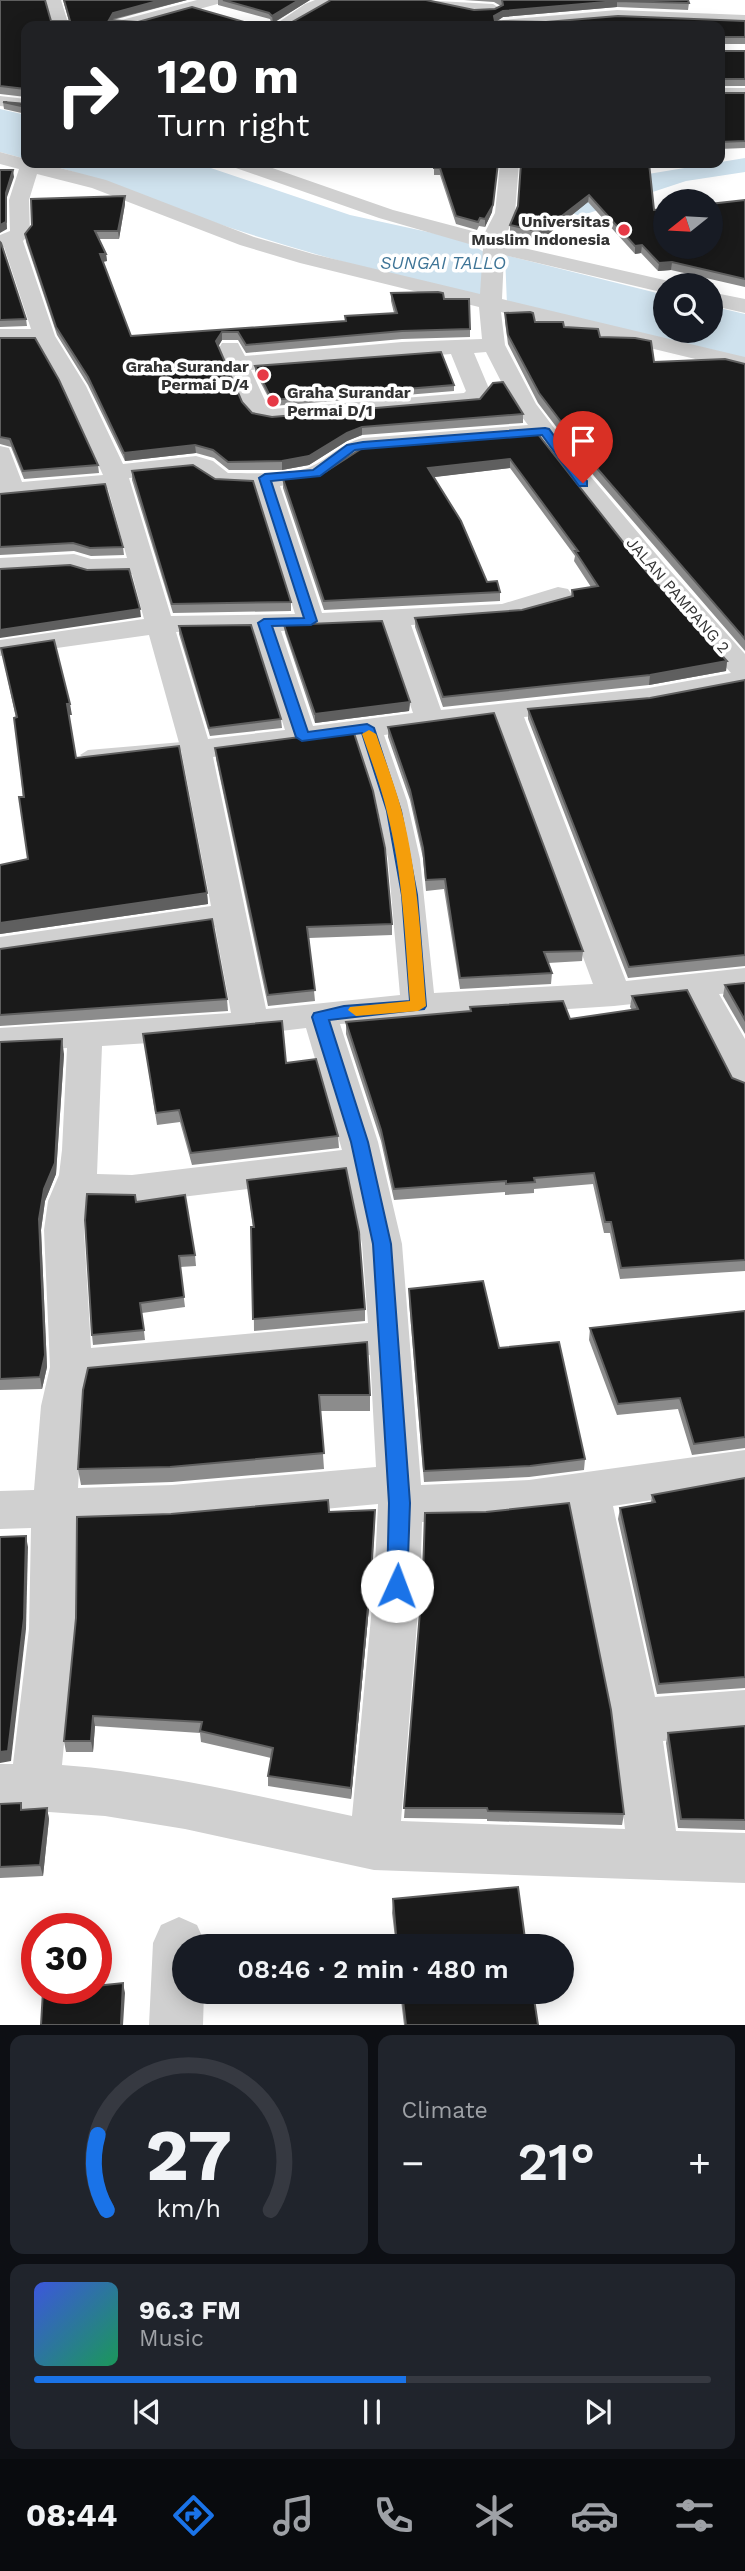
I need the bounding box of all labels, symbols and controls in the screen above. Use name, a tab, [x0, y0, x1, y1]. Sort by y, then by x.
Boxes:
text: 120 m	[157, 47, 299, 105]
icon: right	[42, 49, 133, 140]
text: Turn right	[157, 106, 309, 144]
north arrow	[653, 189, 723, 259]
map controls	[653, 189, 723, 343]
place label: Universitas Muslim Indonesia	[471, 212, 611, 249]
marker: Universitas Muslim Indonesia	[616, 222, 632, 238]
water label: SUNGAI TALLO	[380, 252, 506, 273]
button: search	[653, 273, 723, 343]
place label: Graha Surandar Permai D/4	[125, 357, 249, 394]
marker: Graha Surandar Permai D/4	[255, 367, 271, 383]
place label: Graha Surandar Permai D/1	[287, 383, 411, 420]
marker: Graha Surandar Permai D/1	[265, 393, 281, 409]
pin	[553, 411, 613, 483]
icon: arrive	[564, 422, 602, 460]
street label: JALAN PAMPANG 2	[622, 533, 734, 657]
position arrow	[360, 1549, 434, 1623]
speed limit sign: 30	[21, 1913, 112, 2004]
text: 08:46 · 2 min · 480 m	[237, 1954, 509, 1984]
text: Climate	[402, 2097, 488, 2124]
text: 27	[146, 2113, 232, 2199]
text: 21°	[518, 2132, 595, 2193]
text: −	[402, 2141, 424, 2185]
text: +	[688, 2141, 711, 2185]
text: km/h	[157, 2194, 221, 2223]
text: 96.3 FM	[139, 2295, 241, 2325]
text: Music	[139, 2325, 204, 2352]
icon: previous	[128, 2393, 166, 2431]
icon: pause	[353, 2393, 391, 2431]
icon: next	[579, 2393, 617, 2431]
icon: directions	[169, 2491, 218, 2540]
icon: music	[269, 2491, 318, 2540]
icon: phone	[369, 2491, 418, 2540]
icon: climate	[470, 2491, 519, 2540]
icon: car	[570, 2491, 619, 2540]
icon: filters	[670, 2491, 719, 2540]
text: 08:44	[26, 2496, 117, 2534]

